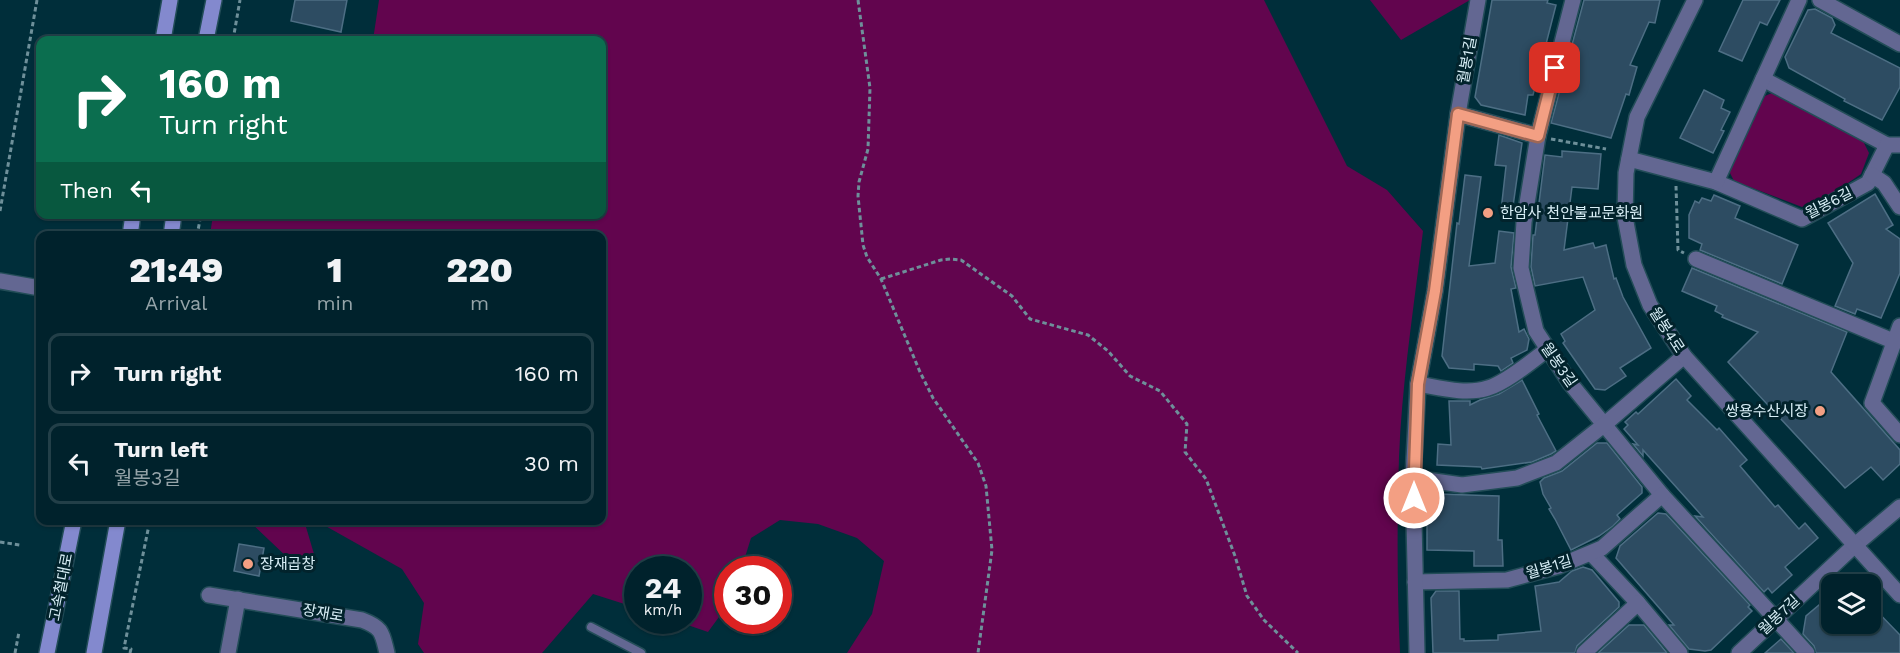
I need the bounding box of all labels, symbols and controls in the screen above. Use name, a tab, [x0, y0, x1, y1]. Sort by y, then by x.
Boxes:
street label: 월봉1길	[1454, 35, 1480, 85]
pin	[1529, 42, 1580, 93]
icon: arrive	[1538, 51, 1571, 84]
text: 160 m	[159, 59, 282, 108]
icon: right	[60, 60, 138, 138]
text: Turn right	[159, 109, 288, 141]
icon: left	[125, 174, 158, 207]
text: Then	[60, 178, 113, 203]
street label: 월봉6길	[1802, 184, 1856, 222]
place label: 한암사 천안불교문화원	[1500, 204, 1643, 222]
marker: 한암사 천안불교문화원	[1481, 206, 1495, 220]
text: 21:49	[129, 249, 224, 291]
text: 1	[327, 249, 343, 291]
text: 220	[446, 249, 513, 291]
text: Arrival	[145, 291, 207, 315]
text: min	[317, 291, 353, 315]
text: m	[470, 291, 489, 315]
street label: 월봉4로	[1646, 304, 1688, 356]
street label: 월봉3길	[1537, 339, 1581, 391]
icon: right	[63, 357, 96, 390]
text: Turn right	[114, 361, 221, 386]
text: 160 m	[515, 361, 579, 386]
place label: 쌍용수산시장	[1725, 402, 1808, 420]
marker: 쌍용수산시장	[1813, 404, 1827, 418]
text: Turn left	[114, 437, 208, 462]
icon: left	[63, 447, 96, 480]
text: 30 m	[524, 451, 579, 476]
text: 월봉3길	[114, 466, 181, 490]
position arrow	[1382, 466, 1446, 530]
street label: 고속철대로	[46, 551, 76, 623]
street label: 월봉1길	[1524, 551, 1574, 583]
place label: 장재곱창	[260, 555, 315, 573]
speed limit sign: 30	[714, 556, 792, 634]
marker: 장재곱창	[241, 557, 255, 571]
text: 24	[645, 570, 681, 605]
map controls	[1821, 574, 1881, 634]
button: layers	[1821, 574, 1881, 634]
street label: 월봉7길	[1755, 591, 1803, 639]
street label: 장재로	[301, 601, 345, 625]
text: km/h	[644, 601, 682, 619]

